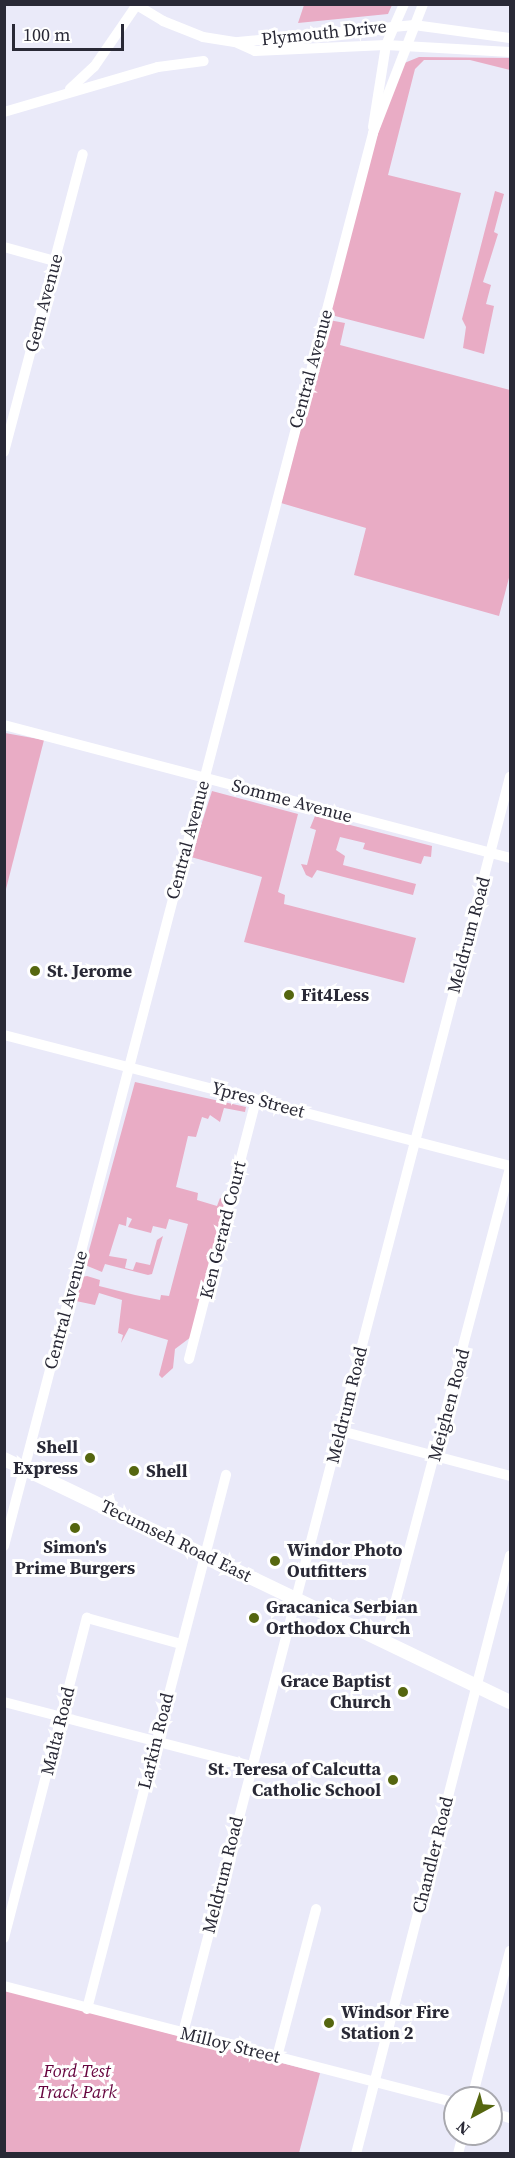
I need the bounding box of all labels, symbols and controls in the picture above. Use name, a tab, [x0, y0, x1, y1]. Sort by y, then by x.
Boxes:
scale bar	[15, 12, 128, 50]
street label: Plymouth Drive	[260, 16, 388, 50]
text: 100 m	[23, 22, 70, 47]
street label: Gem Avenue	[21, 251, 67, 355]
street label: Central Avenue	[285, 307, 337, 431]
street label: Somme Avenue	[229, 775, 355, 827]
street label: Central Avenue	[162, 778, 214, 902]
street label: Meldrum Road	[443, 874, 495, 996]
place label: St. Jerome	[47, 960, 132, 982]
marker: St. Jerome	[28, 964, 42, 978]
place label: Fit4Less	[301, 984, 369, 1006]
marker: Fit4Less	[282, 988, 296, 1002]
street label: Ypres Street	[209, 1077, 307, 1123]
street label: Ken Gerard Court	[195, 1159, 251, 1301]
street label: Central Avenue	[40, 1248, 92, 1372]
street label: Meldrum Road	[322, 1344, 372, 1466]
street label: Meighen Road	[424, 1346, 474, 1464]
place label: Shell Express	[13, 1437, 78, 1480]
marker: Shell Express	[83, 1451, 97, 1465]
place label: Shell	[146, 1460, 187, 1482]
marker: Shell	[127, 1464, 141, 1478]
street label: Tecumseh Road East	[97, 1495, 255, 1587]
marker: Simon's Prime Burgers	[68, 1521, 82, 1535]
place label: Simon's Prime Burgers	[15, 1537, 135, 1580]
place label: Windor Photo Outfitters	[287, 1540, 402, 1582]
marker: Windor Photo Outfitters	[268, 1554, 282, 1568]
place label: Gracanica Serbian Orthodox Church	[266, 1597, 418, 1640]
marker: Gracanica Serbian Orthodox Church	[247, 1611, 261, 1625]
place label: Grace Baptist Church	[280, 1671, 391, 1714]
street label: Malta Road	[37, 1685, 79, 1777]
marker: Grace Baptist Church	[396, 1685, 410, 1699]
street label: Larkin Road	[134, 1691, 178, 1791]
place label: St. Teresa of Calcutta Catholic School	[208, 1759, 381, 1802]
marker: St. Teresa of Calcutta Catholic School	[386, 1773, 400, 1787]
street label: Chandler Road	[408, 1794, 458, 1916]
street label: Meldrum Road	[198, 1814, 248, 1936]
place label: Windsor Fire Station 2	[341, 2002, 449, 2044]
marker: Windsor Fire Station 2	[322, 2016, 336, 2030]
street label: Milloy Street	[178, 2022, 282, 2068]
park label: Ford Test Track Park	[37, 2061, 117, 2104]
north arrow	[443, 2086, 503, 2146]
text: N	[451, 2116, 474, 2140]

